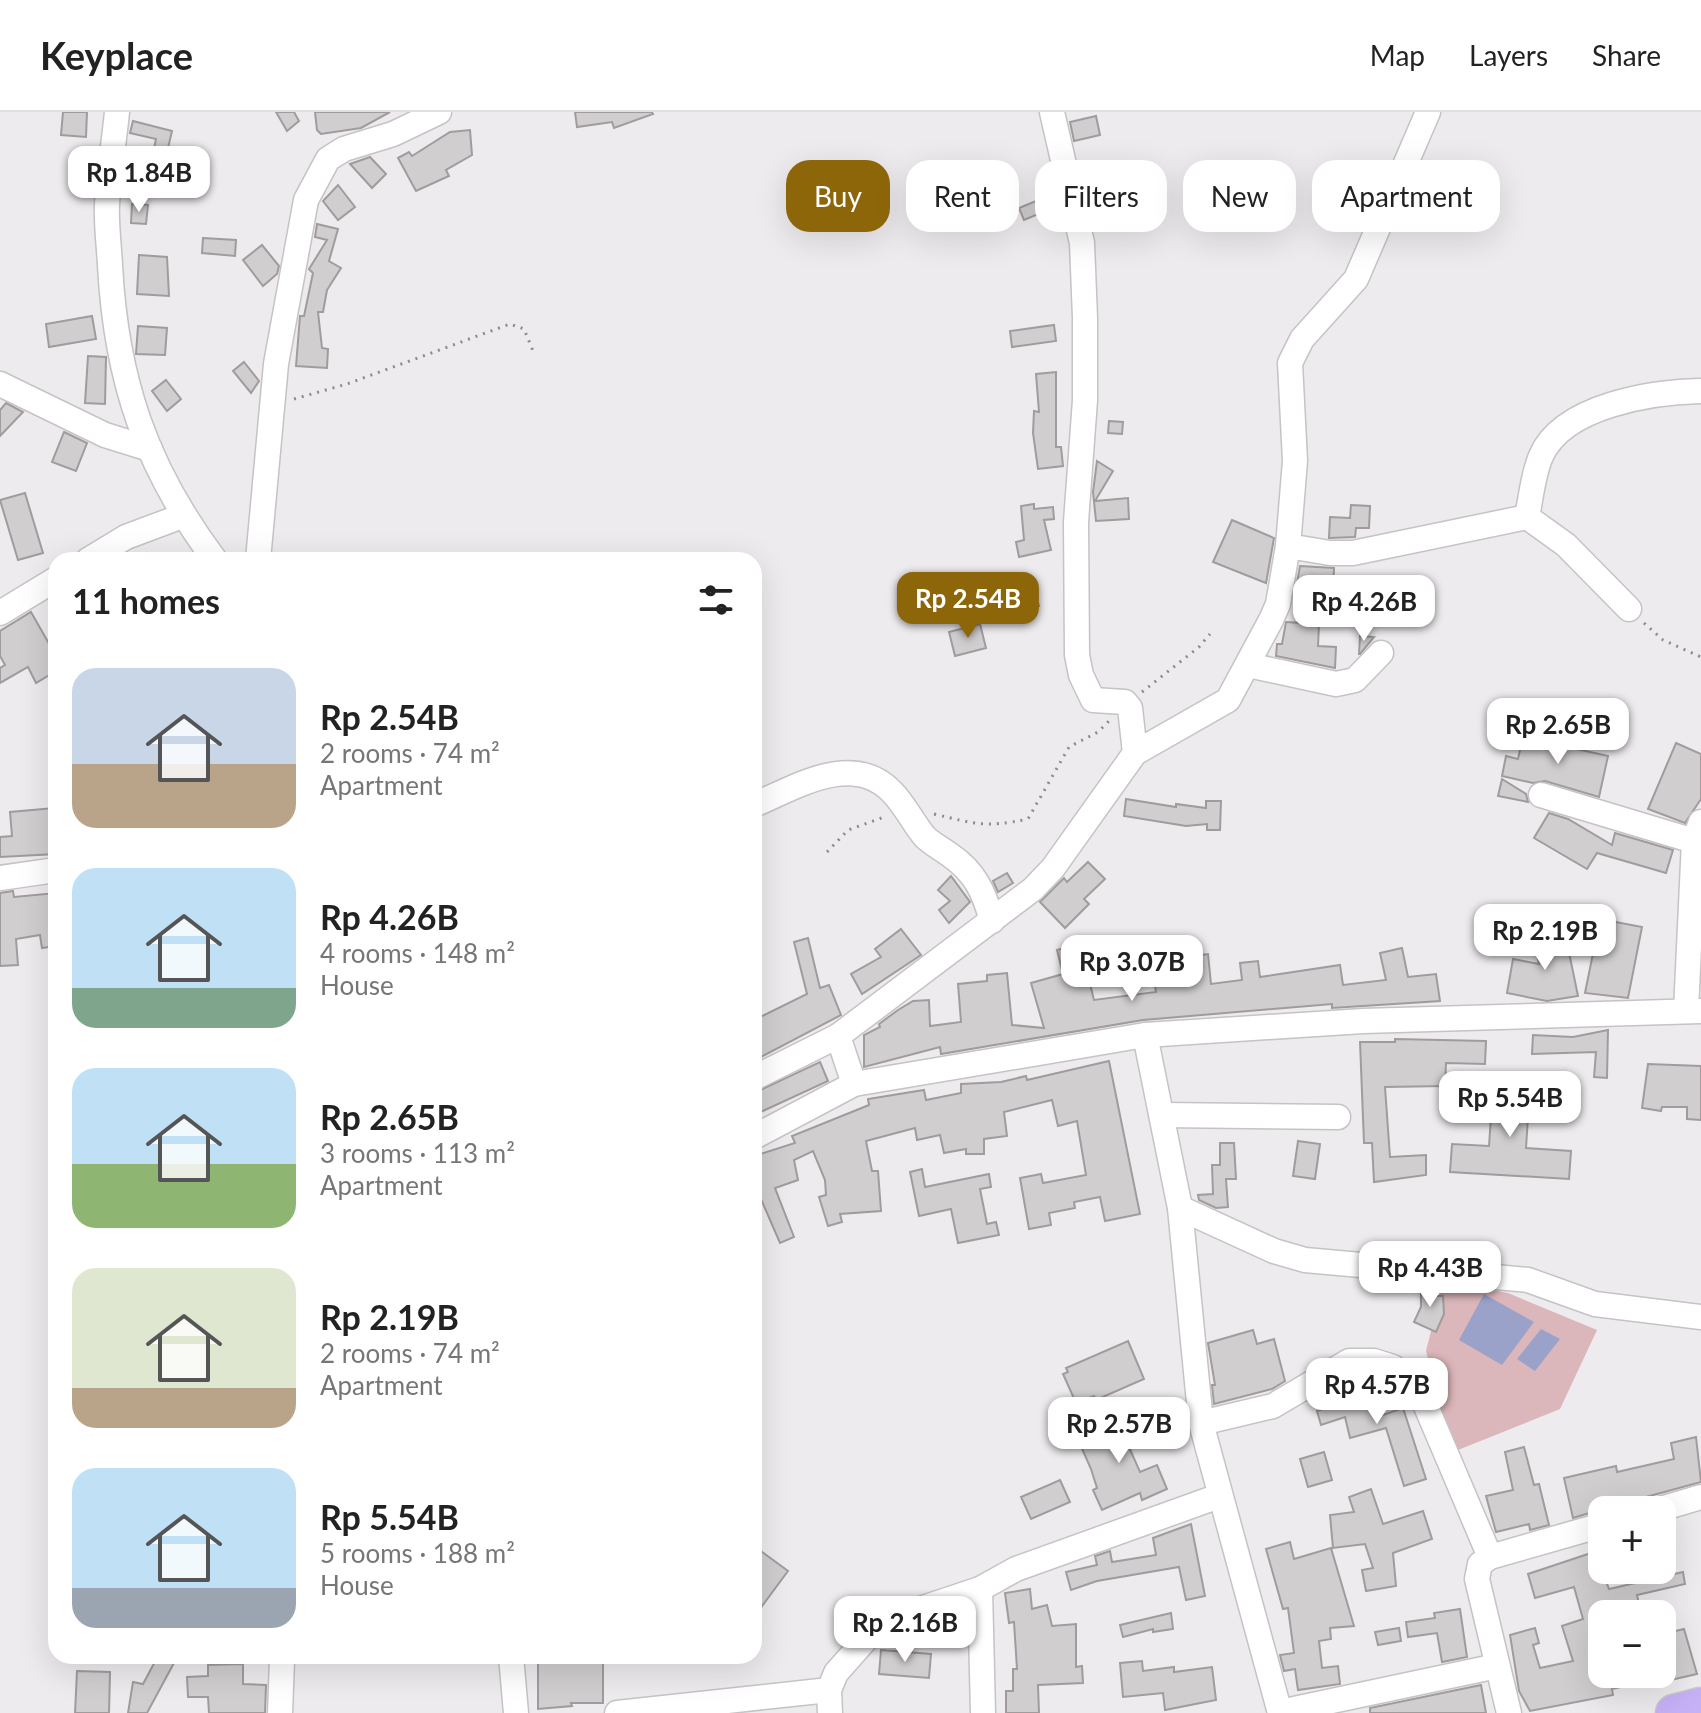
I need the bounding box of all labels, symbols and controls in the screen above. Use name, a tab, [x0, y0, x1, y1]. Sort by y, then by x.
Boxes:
text: Keyplace	[40, 32, 193, 78]
text: Map	[1370, 38, 1425, 72]
text: Layers	[1469, 38, 1548, 72]
text: Share	[1592, 38, 1661, 72]
pin: Rp 1.84B	[56, 146, 222, 214]
text: Rp 1.84B	[86, 156, 192, 188]
chip: Buy	[786, 160, 890, 232]
chip: Rent	[906, 160, 1019, 232]
chip: Filters	[1035, 160, 1167, 232]
chip: New	[1183, 160, 1296, 232]
chip: Apartment	[1312, 160, 1500, 232]
pin: Rp 2.54B	[885, 572, 1051, 640]
pin: Rp 4.26B	[1281, 575, 1447, 643]
icon: filters	[694, 578, 738, 622]
text: 11 homes	[72, 580, 220, 621]
text: Rp 2.54B	[915, 582, 1021, 614]
text: Rp 4.26B	[1311, 585, 1417, 617]
text: Rp 2.54B	[320, 696, 459, 737]
pin: Rp 2.65B	[1475, 698, 1641, 766]
icon: home	[136, 700, 232, 796]
text: Rp 2.65B	[1505, 708, 1611, 740]
text: 2 rooms · 74 m²	[320, 737, 500, 769]
text: Apartment	[320, 769, 443, 801]
text: Rp 4.26B	[320, 896, 459, 937]
icon: home	[136, 900, 232, 996]
pin: Rp 2.19B	[1462, 904, 1628, 972]
text: Rp 2.19B	[1492, 914, 1598, 946]
pin: Rp 3.07B	[1049, 935, 1215, 1003]
text: 4 rooms · 148 m²	[320, 937, 515, 969]
text: Rp 3.07B	[1079, 945, 1185, 977]
text: House	[320, 969, 394, 1001]
pin: Rp 5.54B	[1427, 1071, 1593, 1139]
text: Rp 5.54B	[1457, 1081, 1563, 1113]
text: Rp 2.65B	[320, 1096, 459, 1137]
icon: home	[136, 1100, 232, 1196]
text: 3 rooms · 113 m²	[320, 1137, 515, 1169]
text: Apartment	[320, 1169, 443, 1201]
pin: Rp 4.43B	[1347, 1241, 1513, 1309]
text: Rp 4.43B	[1377, 1251, 1483, 1283]
text: Rp 2.19B	[320, 1296, 459, 1337]
icon: home	[136, 1300, 232, 1396]
text: 2 rooms · 74 m²	[320, 1337, 500, 1369]
pin: Rp 4.57B	[1294, 1358, 1460, 1426]
text: Rp 4.57B	[1324, 1368, 1430, 1400]
text: Apartment	[320, 1369, 443, 1401]
pin: Rp 2.57B	[1036, 1397, 1202, 1465]
text: Rp 2.57B	[1066, 1407, 1172, 1439]
text: Rp 5.54B	[320, 1496, 459, 1537]
map controls	[1588, 1496, 1676, 1688]
button: +	[1588, 1496, 1676, 1584]
icon: home	[136, 1500, 232, 1596]
text: 5 rooms · 188 m²	[320, 1537, 515, 1569]
text: House	[320, 1569, 394, 1601]
pin: Rp 2.16B	[822, 1596, 988, 1664]
button: −	[1588, 1600, 1676, 1688]
text: Rp 2.16B	[852, 1606, 958, 1638]

